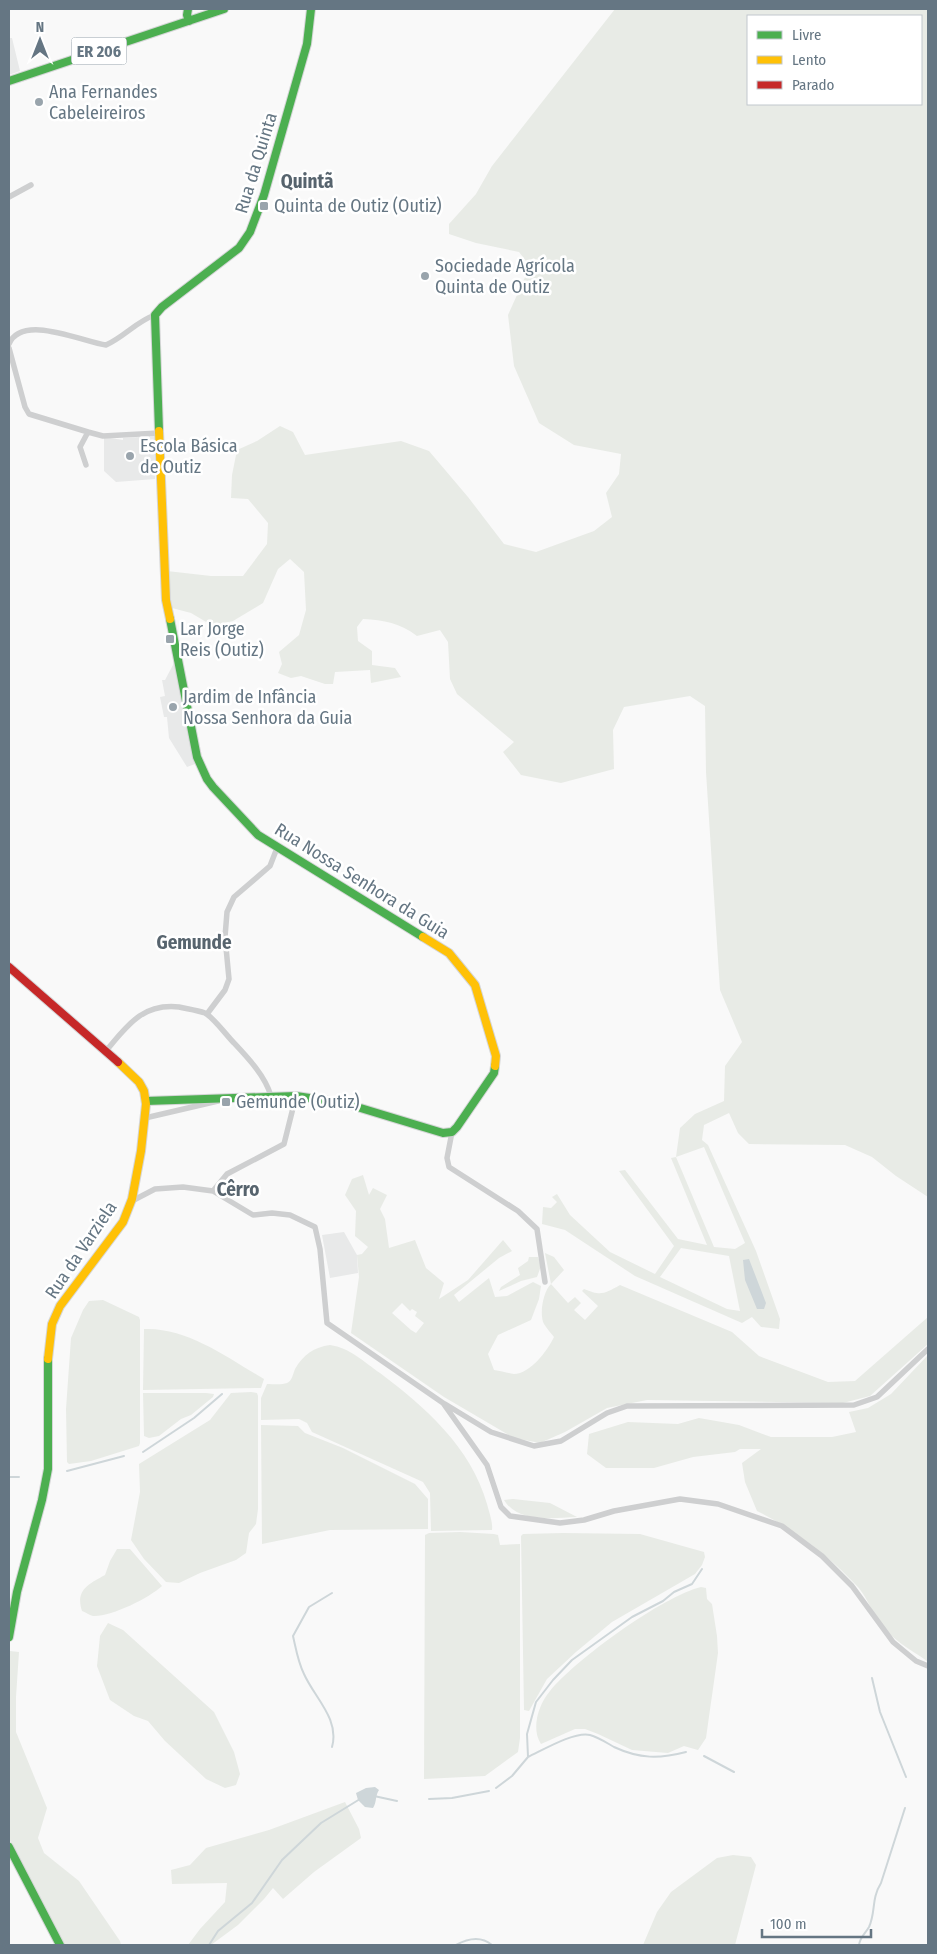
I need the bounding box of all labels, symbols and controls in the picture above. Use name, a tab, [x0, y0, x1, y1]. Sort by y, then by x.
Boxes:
north arrow	[15, 15, 65, 65]
legend	[747, 15, 922, 105]
text: N	[36, 19, 44, 36]
text: Livre	[792, 26, 821, 44]
road number: ER 206	[72, 37, 126, 64]
text: Lento	[792, 51, 826, 69]
text: Parado	[792, 76, 835, 94]
place label: Ana Fernandes Cabeleireiros	[49, 81, 158, 124]
marker: Ana Fernandes Cabeleireiros	[33, 96, 45, 108]
street label: Rua da Quinta	[230, 110, 282, 216]
district label: Quintã	[281, 170, 333, 193]
place label: Quinta de Outiz (Outiz)	[274, 195, 442, 217]
marker: Quinta de Outiz (Outiz)	[258, 200, 270, 212]
place label: Sociedade Agrícola Quinta de Outiz	[435, 255, 575, 298]
marker: Sociedade Agrícola Quinta de Outiz	[419, 270, 431, 282]
place label: Escola Básica de Outiz	[140, 435, 238, 478]
marker: Escola Básica de Outiz	[124, 450, 136, 462]
place label: Lar Jorge Reis (Outiz)	[180, 618, 264, 661]
marker: Lar Jorge Reis (Outiz)	[164, 633, 176, 645]
place label: Jardim de Infância Nossa Senhora da Guia	[183, 686, 353, 729]
marker: Jardim de Infância Nossa Senhora da Guia	[167, 701, 179, 713]
street label: Rua Nossa Senhora da Guia	[271, 818, 453, 944]
district label: Gemunde	[156, 931, 232, 954]
place label: Gemunde (Outiz)	[236, 1091, 360, 1113]
marker: Gemunde (Outiz)	[220, 1096, 232, 1108]
district label: Cêrro	[217, 1178, 259, 1201]
street label: Rua da Varziela	[40, 1197, 122, 1303]
scale bar	[762, 1906, 871, 1938]
text: 100 m	[770, 1915, 807, 1933]

